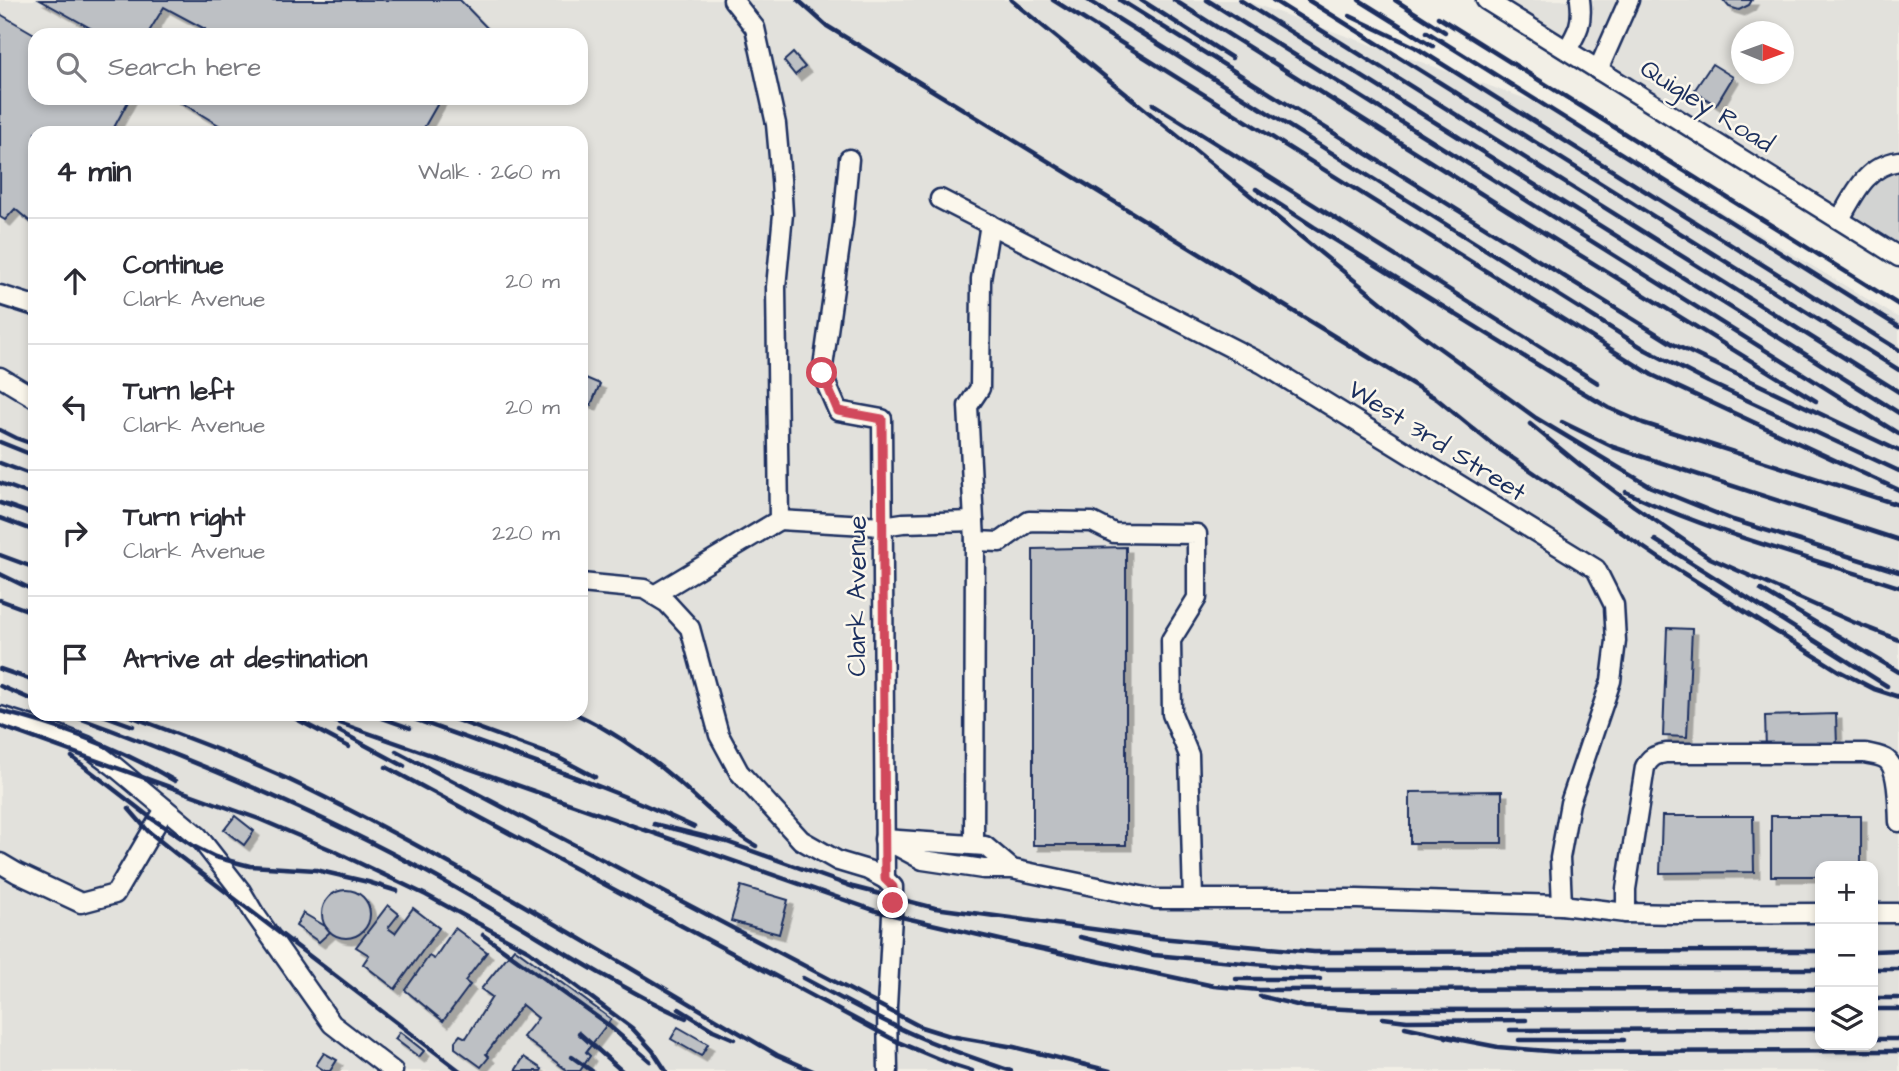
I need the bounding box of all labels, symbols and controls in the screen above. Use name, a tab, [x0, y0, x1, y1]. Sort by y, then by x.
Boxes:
north arrow	[1731, 21, 1794, 84]
search box	[28, 28, 588, 105]
icon: search	[52, 48, 90, 86]
text: Search here	[108, 49, 261, 85]
street label: Quigley Road	[1632, 51, 1781, 163]
text: 4 min	[56, 151, 131, 193]
text: Walk · 260 m	[418, 156, 560, 188]
text: Continue	[123, 247, 224, 283]
icon: ahead	[56, 262, 94, 300]
text: 20 m	[505, 265, 560, 297]
text: Clark Avenue	[123, 283, 265, 315]
route start	[806, 357, 837, 388]
street label: West 3rd Street	[1341, 372, 1533, 511]
text: Turn left	[123, 373, 234, 409]
icon: left	[56, 388, 94, 426]
text: 20 m	[505, 391, 560, 423]
text: Clark Avenue	[123, 409, 265, 441]
text: Turn right	[123, 499, 245, 535]
icon: right	[56, 514, 94, 552]
street label: Clark Avenue	[839, 516, 875, 676]
text: 220 m	[492, 517, 560, 549]
text: Clark Avenue	[123, 535, 265, 567]
icon: arrive	[56, 640, 94, 678]
text: Arrive at destination	[123, 641, 368, 677]
map controls	[1815, 861, 1878, 1050]
button: +	[1815, 861, 1878, 924]
route end	[877, 887, 908, 918]
button: −	[1815, 924, 1878, 987]
button: layers	[1815, 987, 1878, 1050]

